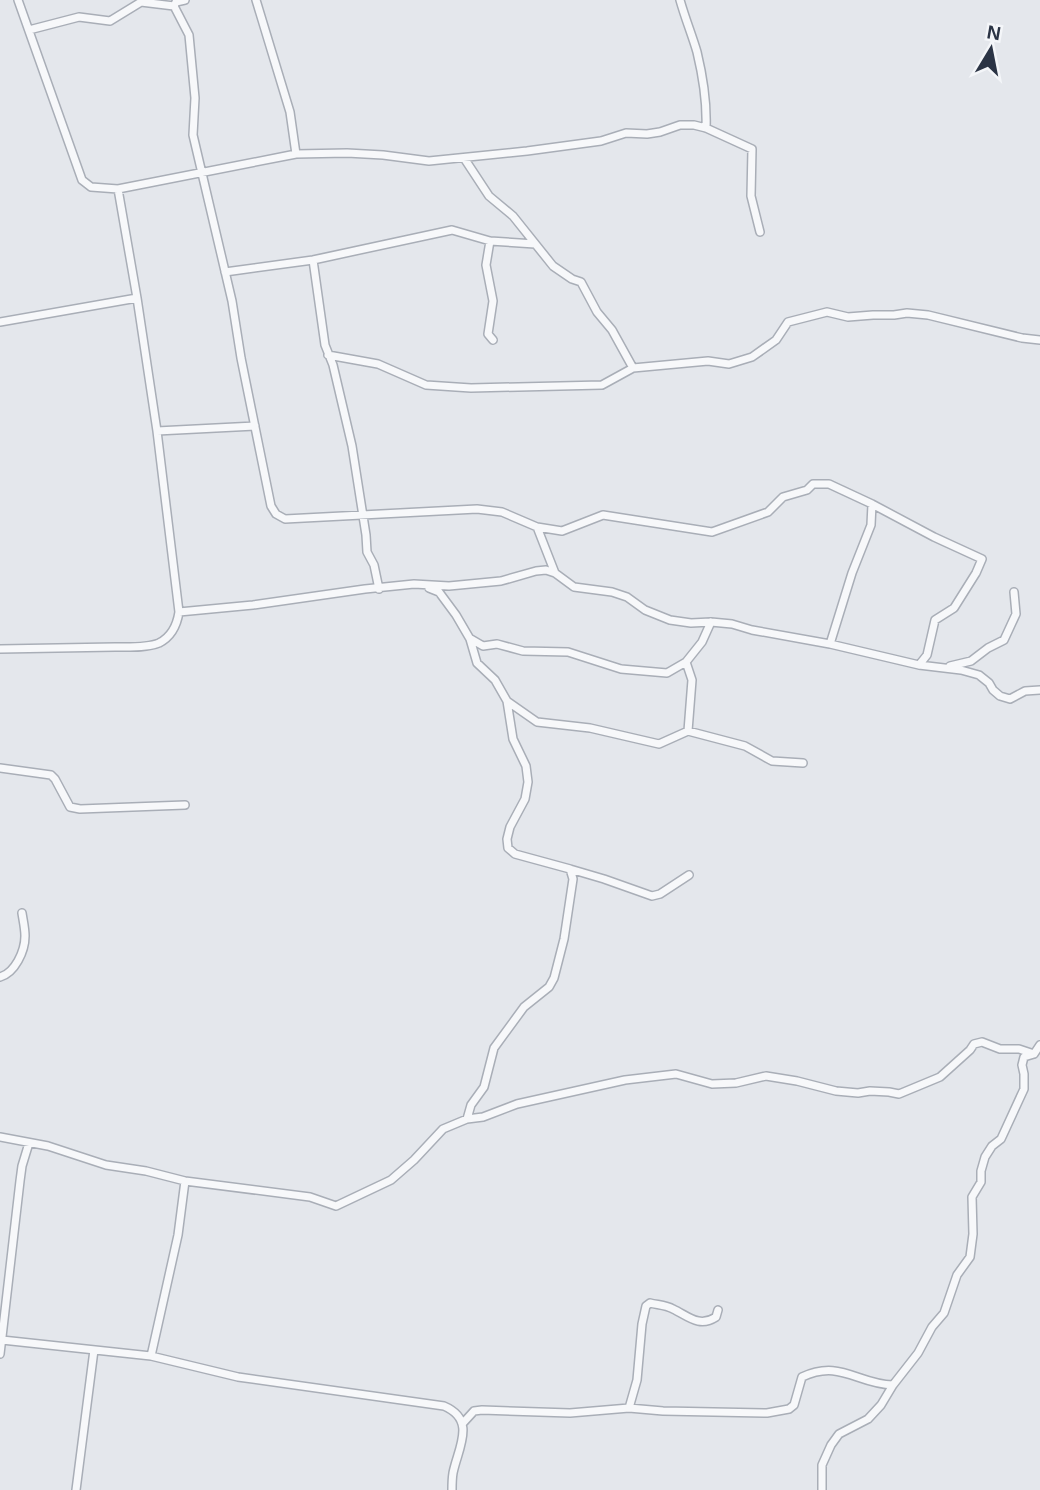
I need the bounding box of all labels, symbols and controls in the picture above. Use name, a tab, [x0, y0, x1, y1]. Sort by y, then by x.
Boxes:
north arrow	[956, 14, 1026, 84]
text: N	[985, 21, 1002, 44]

